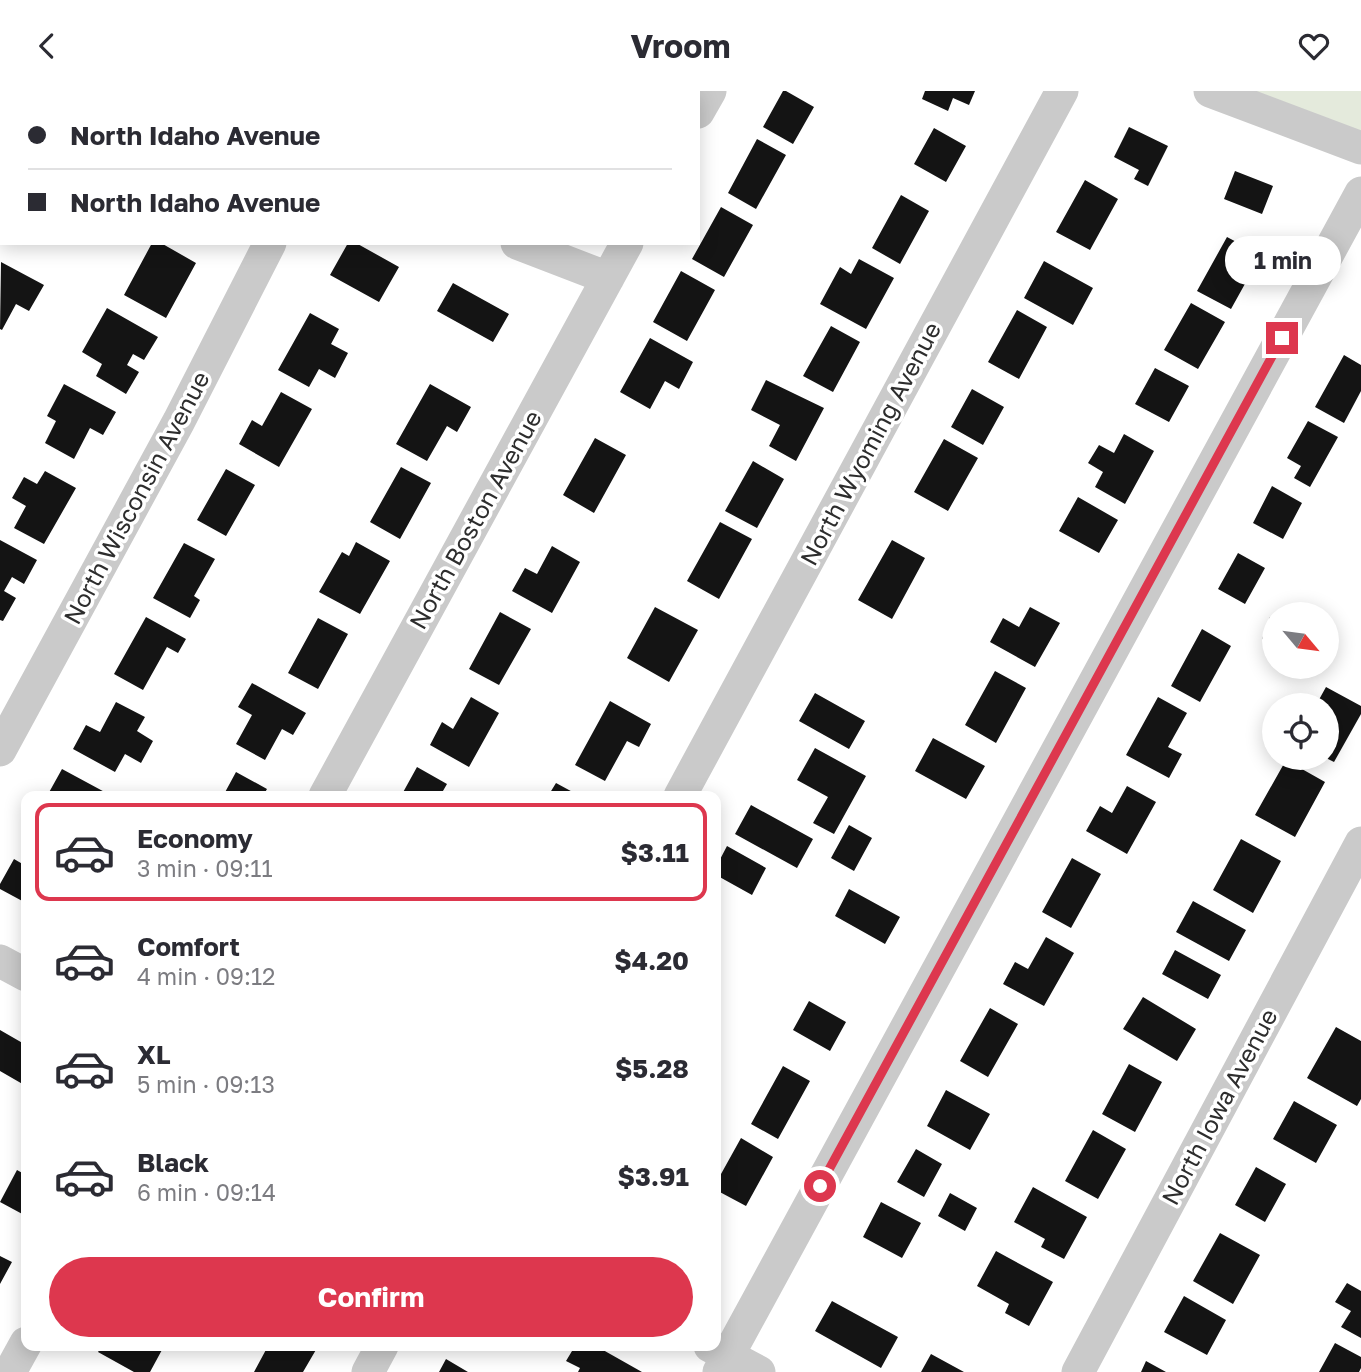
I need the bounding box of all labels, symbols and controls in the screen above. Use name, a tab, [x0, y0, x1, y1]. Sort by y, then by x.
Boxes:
icon: back	[28, 27, 66, 65]
text: Vroom	[631, 27, 731, 65]
icon: heart	[1295, 27, 1333, 65]
text: North Idaho Avenue	[70, 120, 320, 151]
text: North Idaho Avenue	[70, 187, 320, 218]
callout: 1 min	[1224, 237, 1340, 285]
text: 1 min	[1254, 246, 1312, 274]
street label: North Wyoming Avenue	[793, 317, 946, 570]
route end	[1266, 322, 1298, 354]
street label: North Wisconsin Avenue	[57, 366, 215, 629]
street label: North Boston Avenue	[402, 405, 547, 634]
north arrow	[1262, 602, 1339, 679]
map controls	[1262, 602, 1339, 770]
button: locate	[1262, 693, 1339, 770]
icon: car	[53, 821, 116, 884]
text: Economy	[137, 823, 253, 854]
text: $3.11	[621, 837, 689, 868]
text: 3 min · 09:11	[137, 854, 273, 882]
icon: car	[53, 929, 116, 992]
text: Comfort	[137, 931, 240, 962]
text: $4.20	[614, 945, 689, 976]
text: 4 min · 09:12	[137, 962, 275, 990]
street label: North Iowa Avenue	[1155, 1003, 1283, 1209]
icon: car	[53, 1037, 116, 1100]
text: XL	[137, 1039, 171, 1070]
text: $5.28	[615, 1053, 689, 1084]
text: 5 min · 09:13	[137, 1070, 275, 1098]
icon: car	[53, 1145, 116, 1208]
text: Black	[137, 1147, 209, 1178]
text: $3.91	[617, 1161, 689, 1192]
route start	[804, 1170, 836, 1202]
text: 6 min · 09:14	[137, 1178, 276, 1206]
button: Confirm	[49, 1257, 693, 1337]

